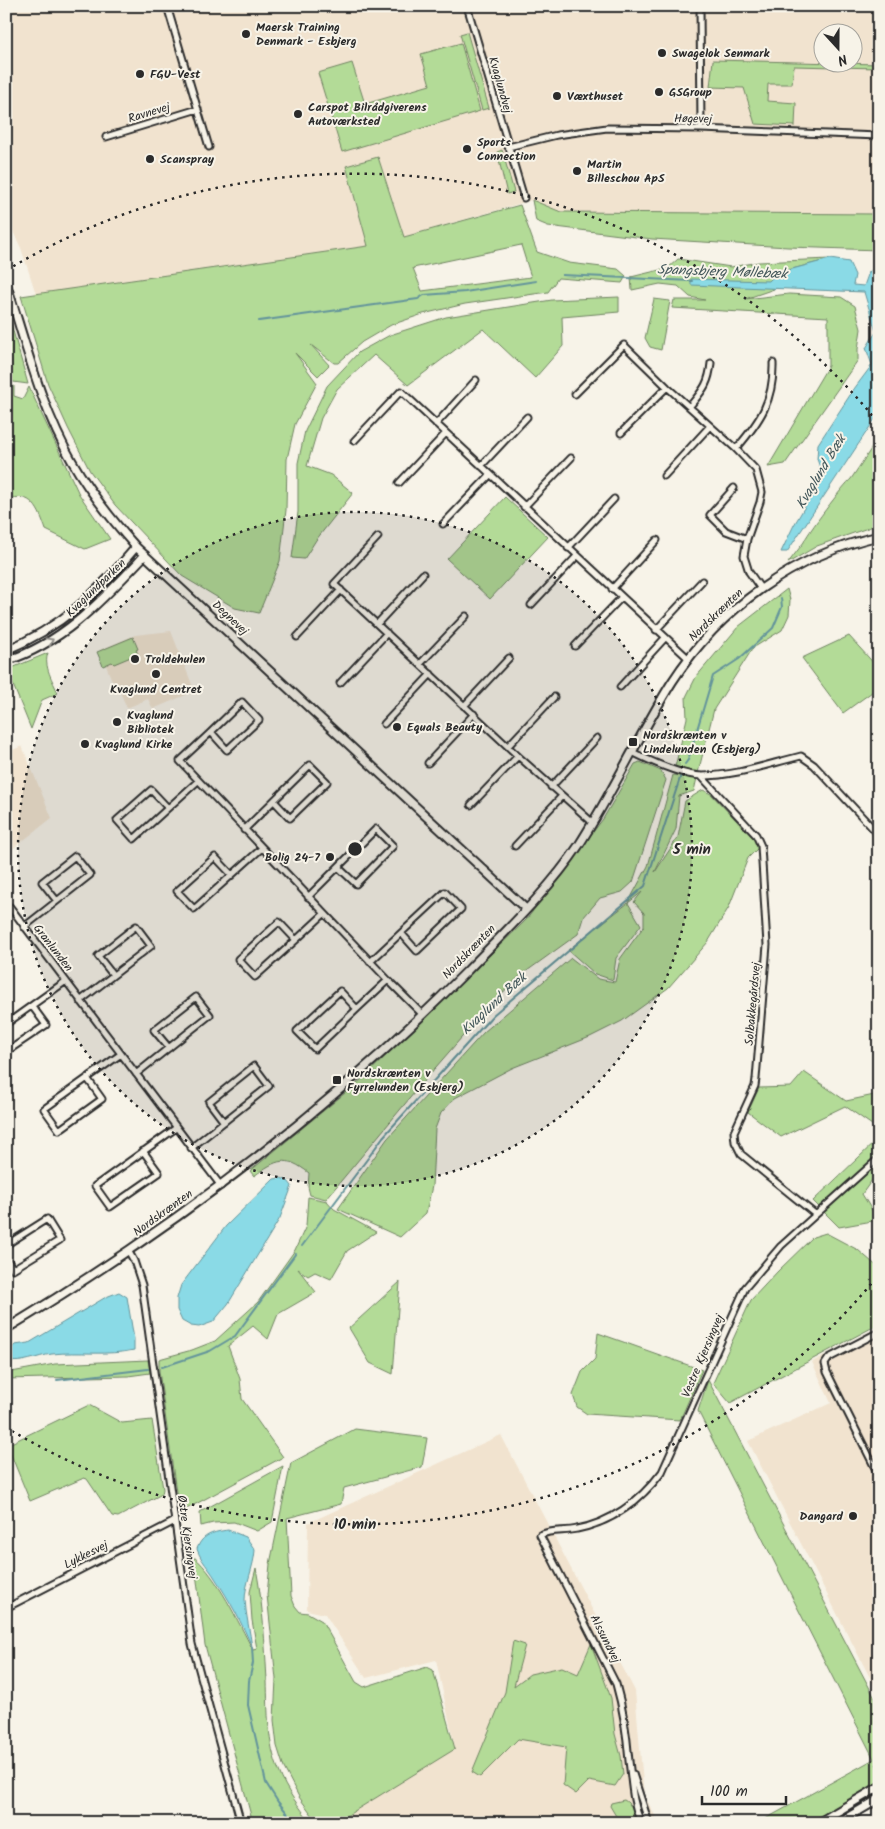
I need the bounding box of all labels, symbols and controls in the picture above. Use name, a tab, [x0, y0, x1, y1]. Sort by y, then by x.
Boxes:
place label: Maersk Training Denmark - Esbjerg	[256, 18, 357, 51]
north arrow	[812, 22, 862, 72]
marker: Maersk Training Denmark - Esbjerg	[240, 28, 252, 40]
place label: Swagelok Senmark	[672, 44, 771, 63]
marker: Swagelok Senmark	[656, 47, 668, 59]
text: N	[834, 47, 850, 71]
street label: Kvaglundvej	[483, 54, 517, 116]
place label: FGU-Vest	[150, 65, 201, 84]
marker: FGU-Vest	[134, 68, 146, 80]
place label: GSGroup	[669, 83, 713, 102]
marker: GSGroup	[653, 86, 665, 98]
place label: Væxthuset	[567, 87, 624, 106]
marker: Væxthuset	[551, 90, 563, 102]
street label: Ravnevej	[126, 97, 173, 128]
place label: Carspot Bilrådgiverens Autoværksted	[308, 98, 427, 131]
marker: Carspot Bilrådgiverens Autoværksted	[292, 108, 304, 120]
street label: Høgevej	[674, 109, 713, 129]
place label: Sports Connection	[477, 133, 536, 166]
marker: Sports Connection	[461, 143, 473, 155]
place label: Scanspray	[160, 150, 215, 169]
marker: Scanspray	[144, 153, 156, 165]
place label: Martin Billeschou ApS	[587, 155, 665, 188]
marker: Martin Billeschou ApS	[571, 165, 583, 177]
water label: Spangsbjerg Møllebæk	[657, 259, 790, 285]
water label: Kvaglund Bæk	[790, 428, 853, 513]
street label: Kvaglundparken	[62, 554, 130, 622]
street label: Nordskrænten	[684, 584, 748, 646]
street label: Degnevej	[207, 596, 253, 641]
one-way arrow	[45, 637, 54, 647]
place label: Troldehulen	[145, 650, 205, 669]
marker: Troldehulen	[129, 653, 141, 665]
marker: Kvaglund Centret	[150, 668, 162, 680]
place label: Kvaglund Centret	[110, 680, 203, 699]
place label: Kvaglund Bibliotek	[127, 706, 174, 739]
marker: Kvaglund Bibliotek	[111, 716, 123, 728]
place label: Equals Beauty	[407, 718, 483, 737]
marker: Equals Beauty	[391, 721, 403, 733]
place label: Nordskrænten v Lindelunden (Esbjerg)	[643, 726, 761, 759]
place label: Kvaglund Kirke	[95, 735, 173, 754]
marker: Nordskrænten v Lindelunden (Esbjerg)	[627, 736, 639, 748]
marker: Kvaglund Kirke	[79, 738, 91, 750]
text: 5 min	[672, 838, 711, 862]
centre of rings	[346, 840, 364, 858]
place label: Bolig 24-7	[265, 848, 320, 867]
marker: Bolig 24-7	[324, 851, 336, 863]
street label: Granlunden	[28, 920, 78, 976]
street label: Nordskrænten	[438, 920, 500, 984]
street label: Solbakkegårdsvej	[740, 961, 766, 1046]
water label: Kvaglund Bæk	[456, 966, 534, 1041]
place label: Nordskrænten v Fyrrelunden (Esbjerg)	[347, 1064, 464, 1097]
marker: Nordskrænten v Fyrrelunden (Esbjerg)	[331, 1074, 343, 1086]
street label: Nordskrænten	[129, 1185, 197, 1241]
street label: Vestre Kjersingvej	[677, 1311, 729, 1401]
street label: Østre Kjersingvej	[172, 1494, 202, 1581]
place label: Dangard	[800, 1507, 844, 1526]
marker: Dangard	[847, 1510, 859, 1522]
text: 10 min	[334, 1513, 376, 1537]
street label: Lykkesvej	[61, 1535, 112, 1574]
street label: Alssundvej	[585, 1611, 626, 1667]
scale bar	[702, 1774, 786, 1806]
text: 100 m	[710, 1780, 748, 1804]

